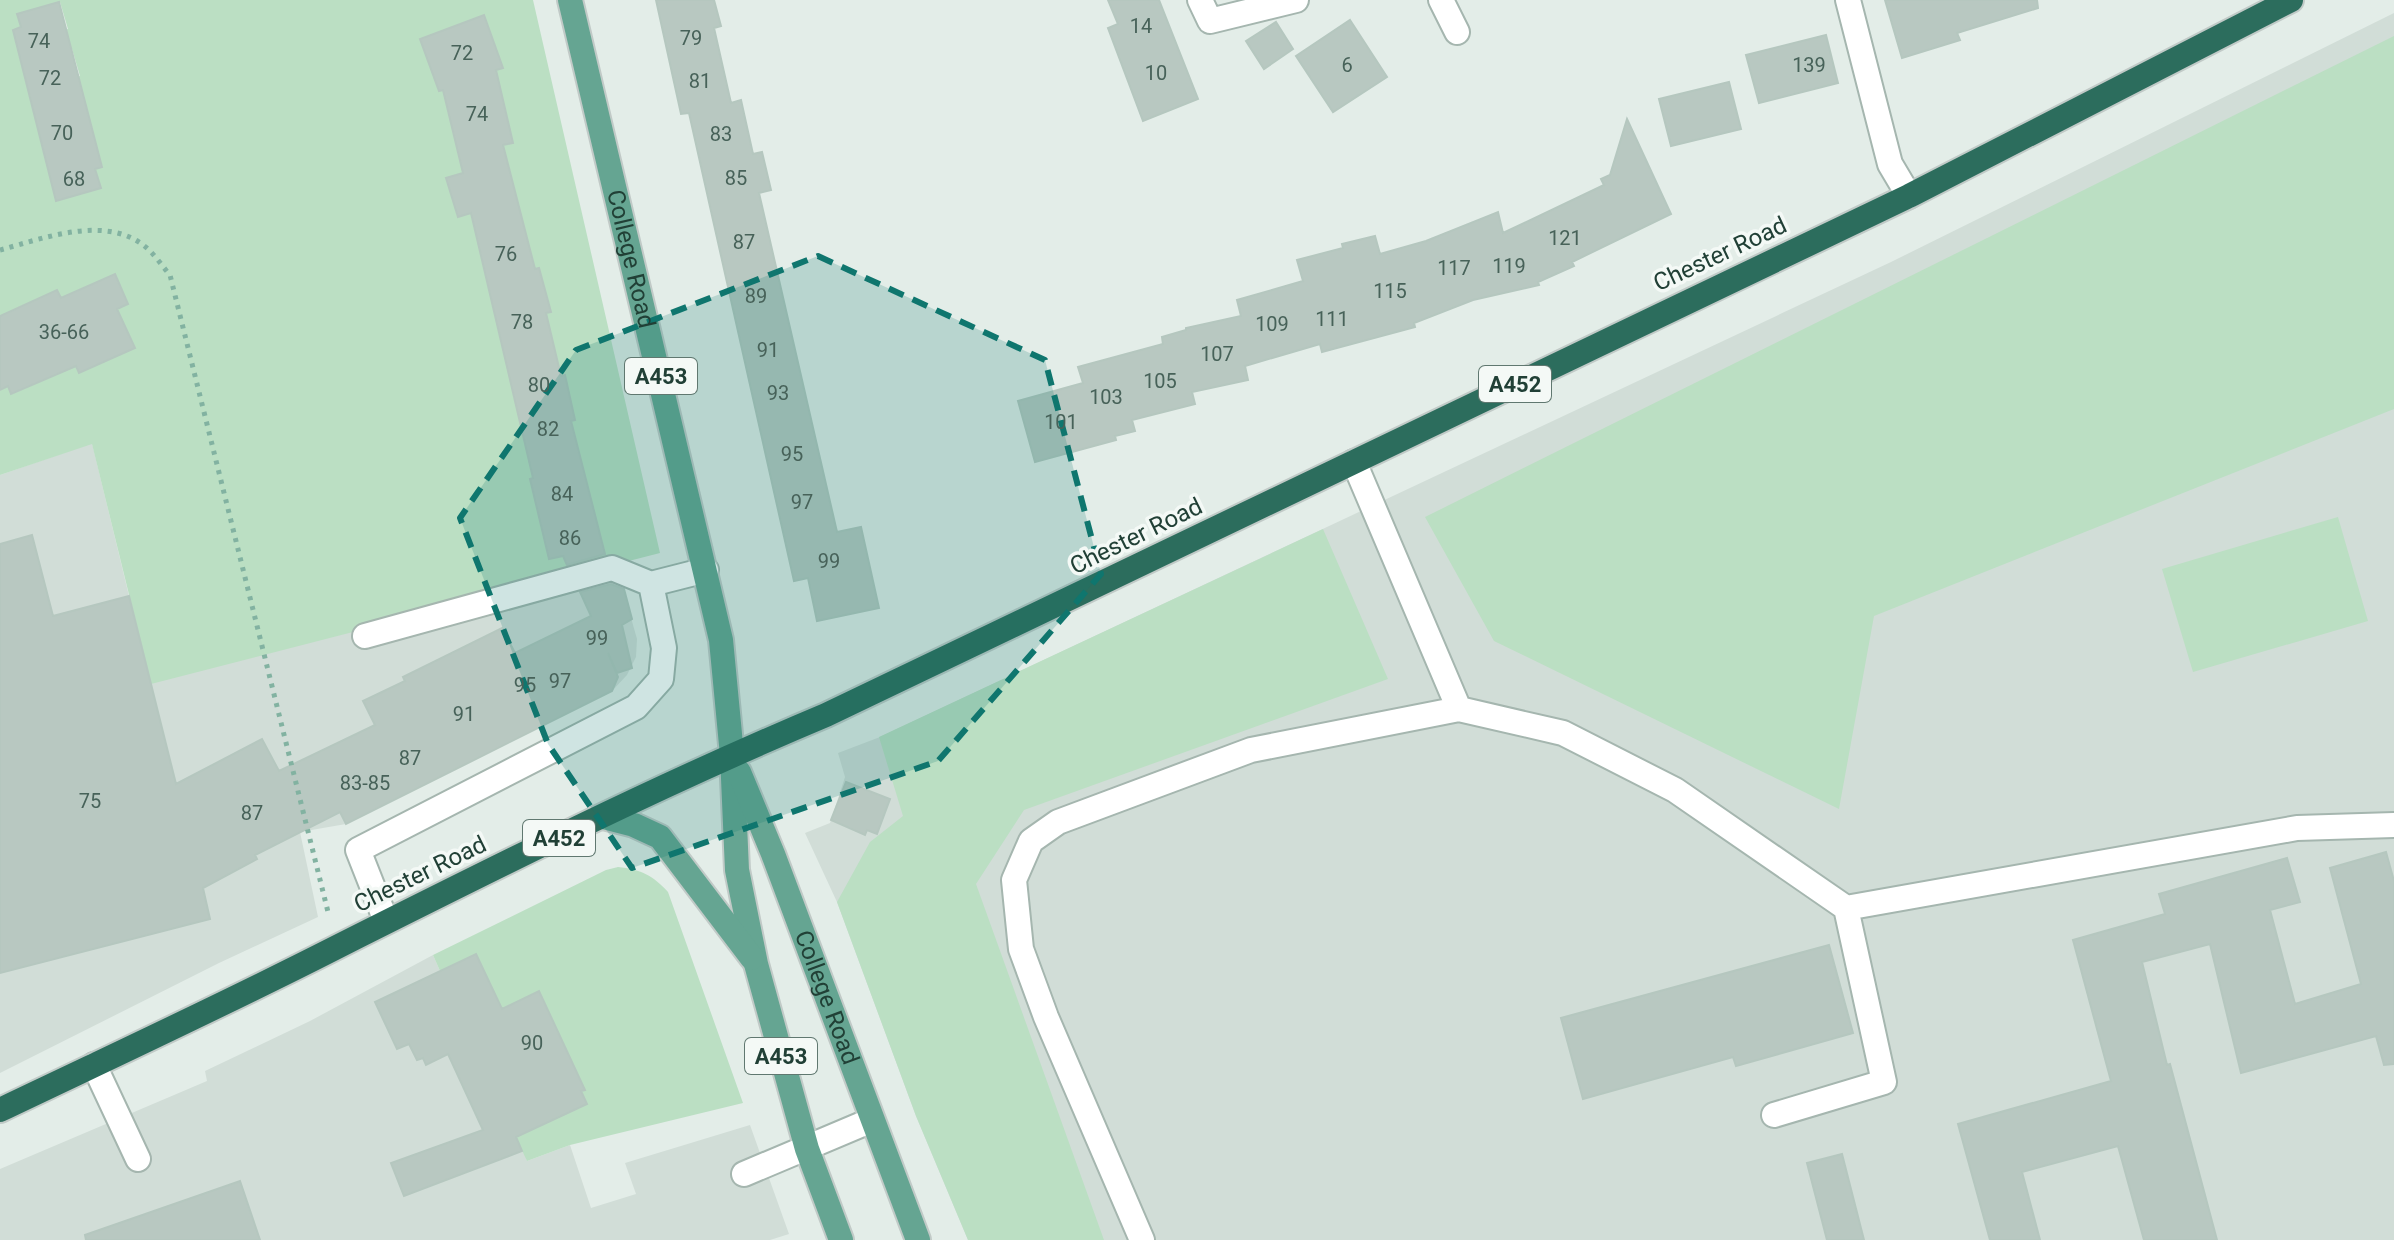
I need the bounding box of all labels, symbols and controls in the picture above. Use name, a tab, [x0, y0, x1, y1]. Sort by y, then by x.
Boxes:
house number: 14	[1130, 14, 1152, 38]
house number: 79	[680, 26, 702, 50]
house number: 74	[28, 29, 50, 53]
house number: 72	[451, 41, 473, 65]
house number: 6	[1341, 53, 1353, 77]
house number: 139	[1792, 53, 1826, 77]
house number: 10	[1145, 61, 1167, 85]
house number: 72	[39, 66, 61, 90]
house number: 81	[689, 69, 711, 93]
house number: 74	[466, 102, 488, 126]
house number: 70	[51, 121, 73, 145]
house number: 83	[710, 122, 732, 146]
house number: 85	[725, 166, 747, 190]
house number: 68	[63, 167, 85, 191]
street label: College Road	[601, 187, 661, 331]
street label: Chester Road	[1649, 211, 1791, 297]
house number: 121	[1548, 226, 1582, 250]
house number: 87	[733, 230, 755, 254]
house number: 76	[495, 242, 517, 266]
house number: 119	[1492, 254, 1526, 278]
house number: 117	[1437, 256, 1471, 280]
house number: 115	[1373, 279, 1407, 303]
house number: 89	[745, 284, 767, 308]
house number: 111	[1315, 307, 1349, 331]
house number: 78	[511, 310, 533, 334]
house number: 109	[1255, 312, 1289, 336]
house number: 36-66	[39, 320, 89, 344]
house number: 91	[757, 338, 779, 362]
house number: 107	[1200, 342, 1234, 366]
road number: A453	[625, 358, 697, 394]
road number: A452	[1479, 366, 1551, 402]
house number: 105	[1143, 369, 1177, 393]
house number: 80	[528, 373, 550, 397]
house number: 93	[767, 381, 789, 405]
house number: 103	[1089, 385, 1123, 409]
house number: 101	[1044, 410, 1078, 434]
house number: 82	[537, 417, 559, 441]
house number: 95	[781, 442, 803, 466]
house number: 84	[551, 482, 573, 506]
house number: 97	[791, 490, 813, 514]
street label: Chester Road	[1065, 492, 1207, 580]
house number: 86	[559, 526, 581, 550]
house number: 99	[818, 549, 840, 573]
house number: 99	[586, 626, 608, 650]
house number: 97	[549, 669, 571, 693]
house number: 95	[514, 673, 536, 697]
house number: 91	[453, 702, 475, 726]
house number: 87	[399, 746, 421, 770]
house number: 83-85	[340, 771, 390, 795]
house number: 75	[79, 789, 101, 813]
house number: 87	[241, 801, 263, 825]
road number: A452	[523, 820, 595, 856]
street label: Chester Road	[349, 830, 491, 918]
street label: College Road	[789, 927, 865, 1068]
house number: 90	[521, 1031, 543, 1055]
road number: A453	[745, 1038, 817, 1074]

